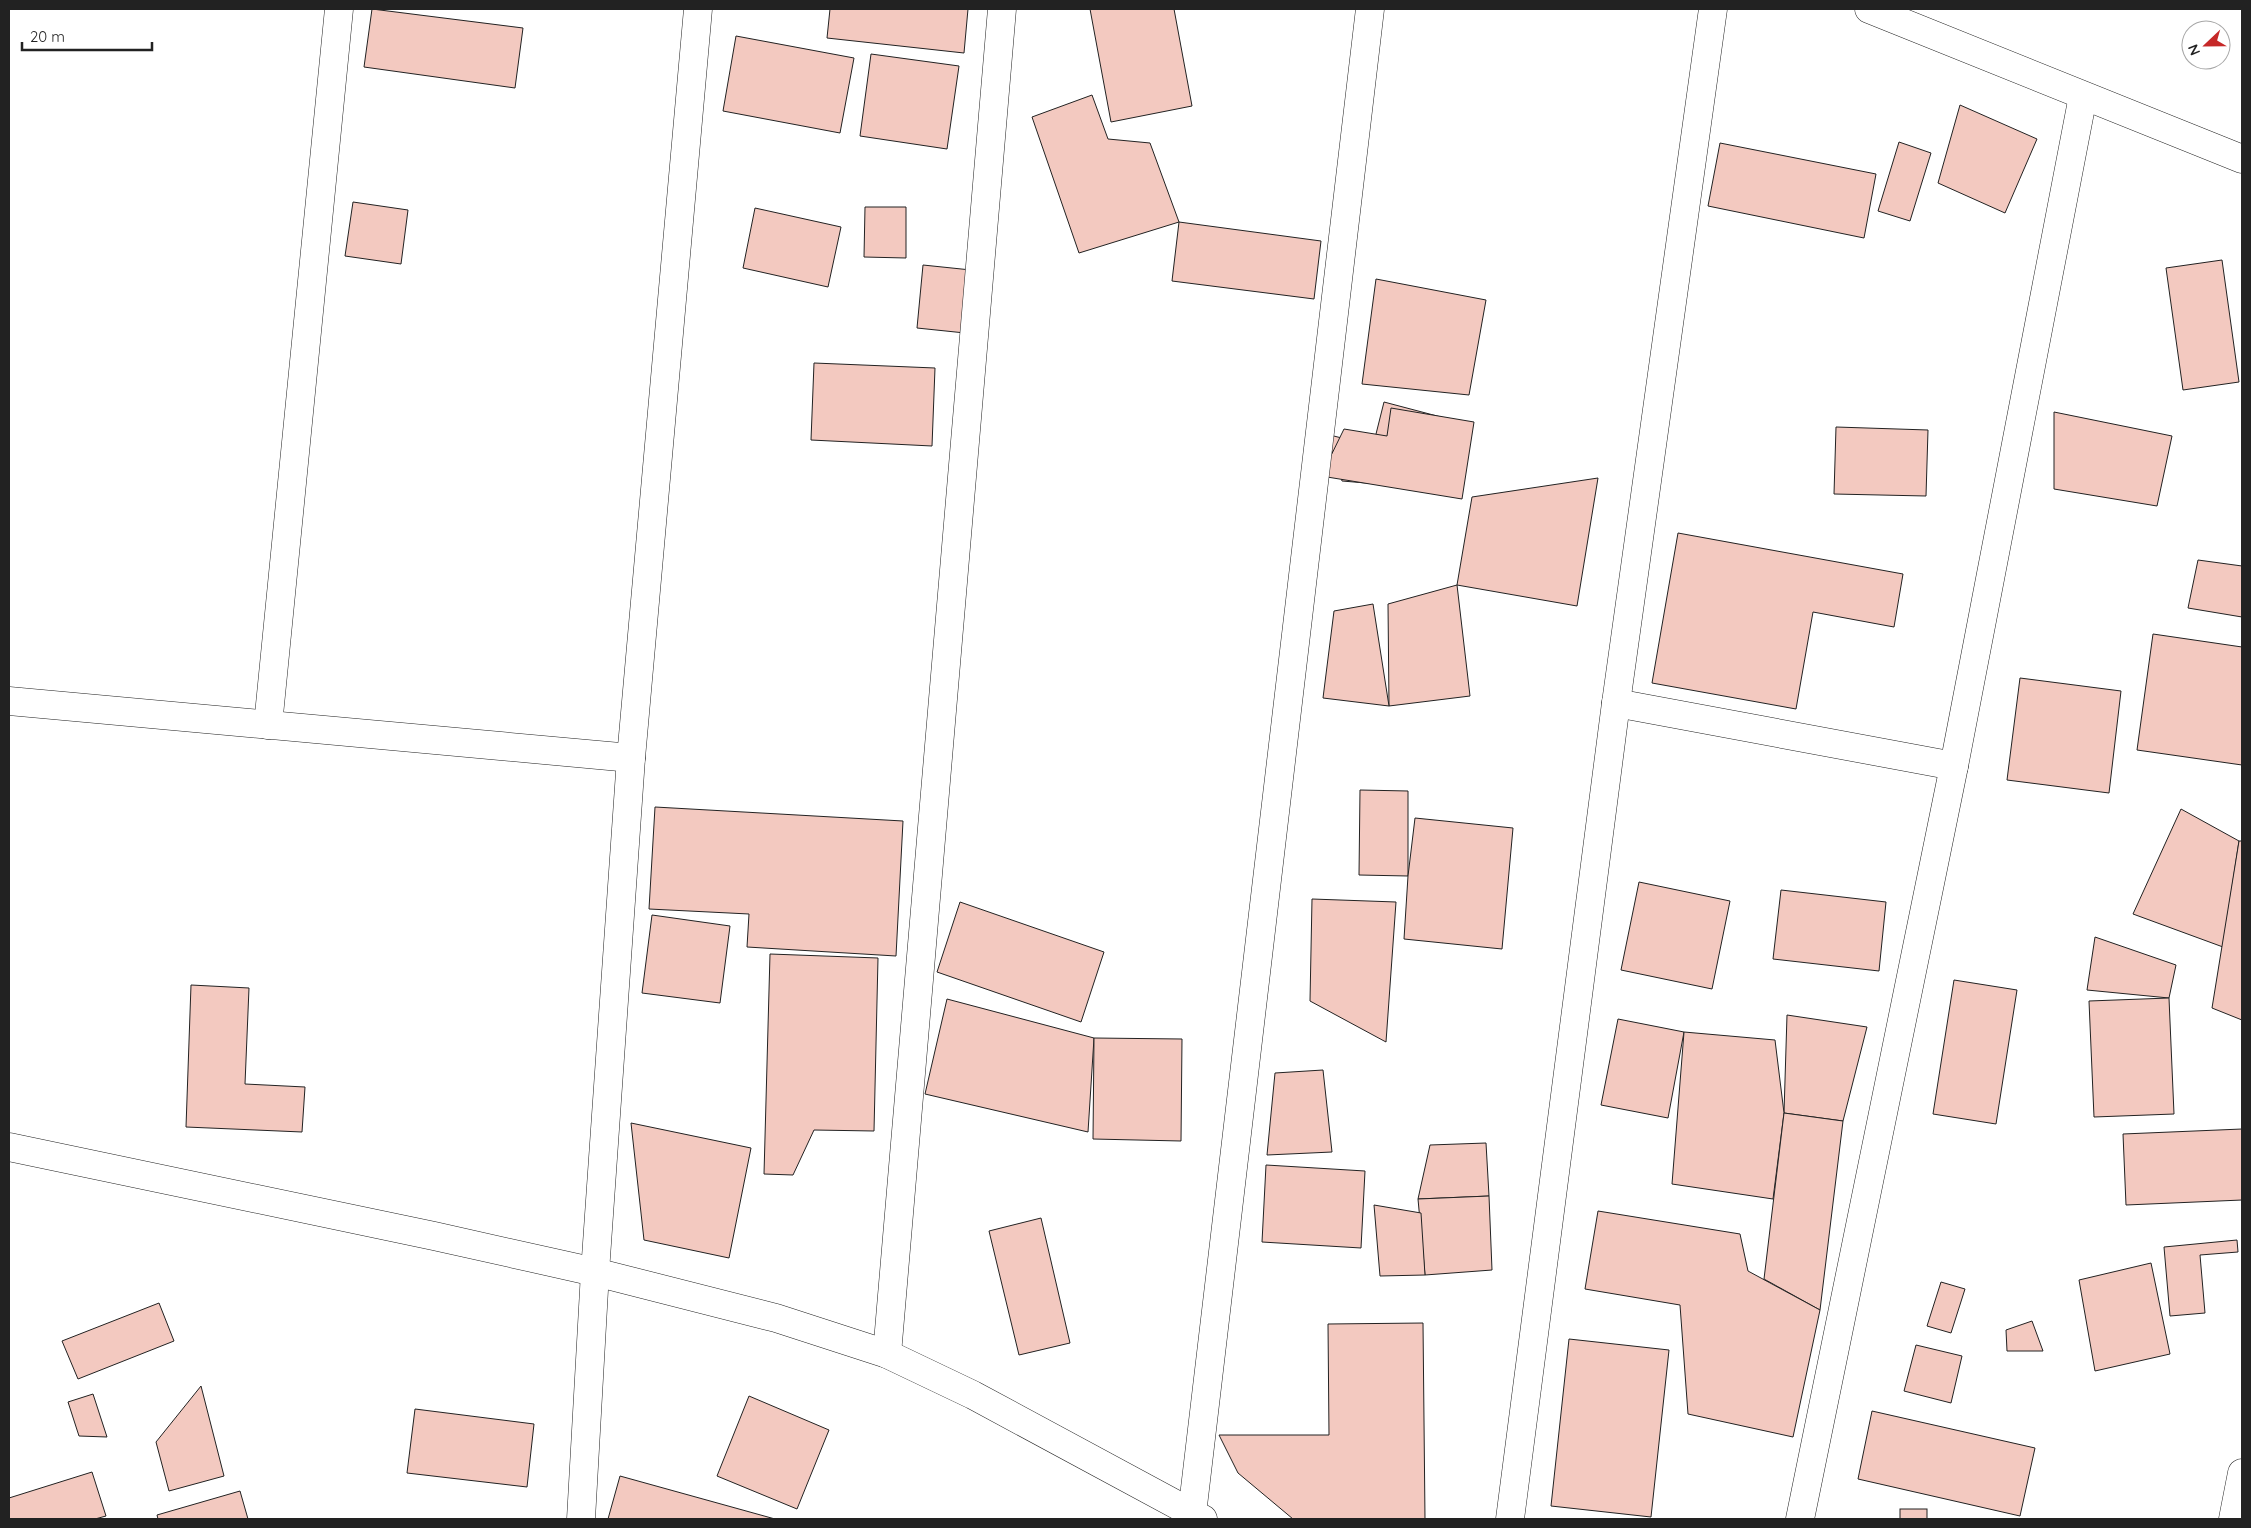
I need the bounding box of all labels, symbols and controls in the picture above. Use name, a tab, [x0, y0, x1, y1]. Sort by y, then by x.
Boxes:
scale bar	[22, 20, 152, 52]
north arrow	[2181, 20, 2231, 70]
text: 20 m	[30, 27, 65, 46]
text: N	[2184, 42, 2204, 58]

